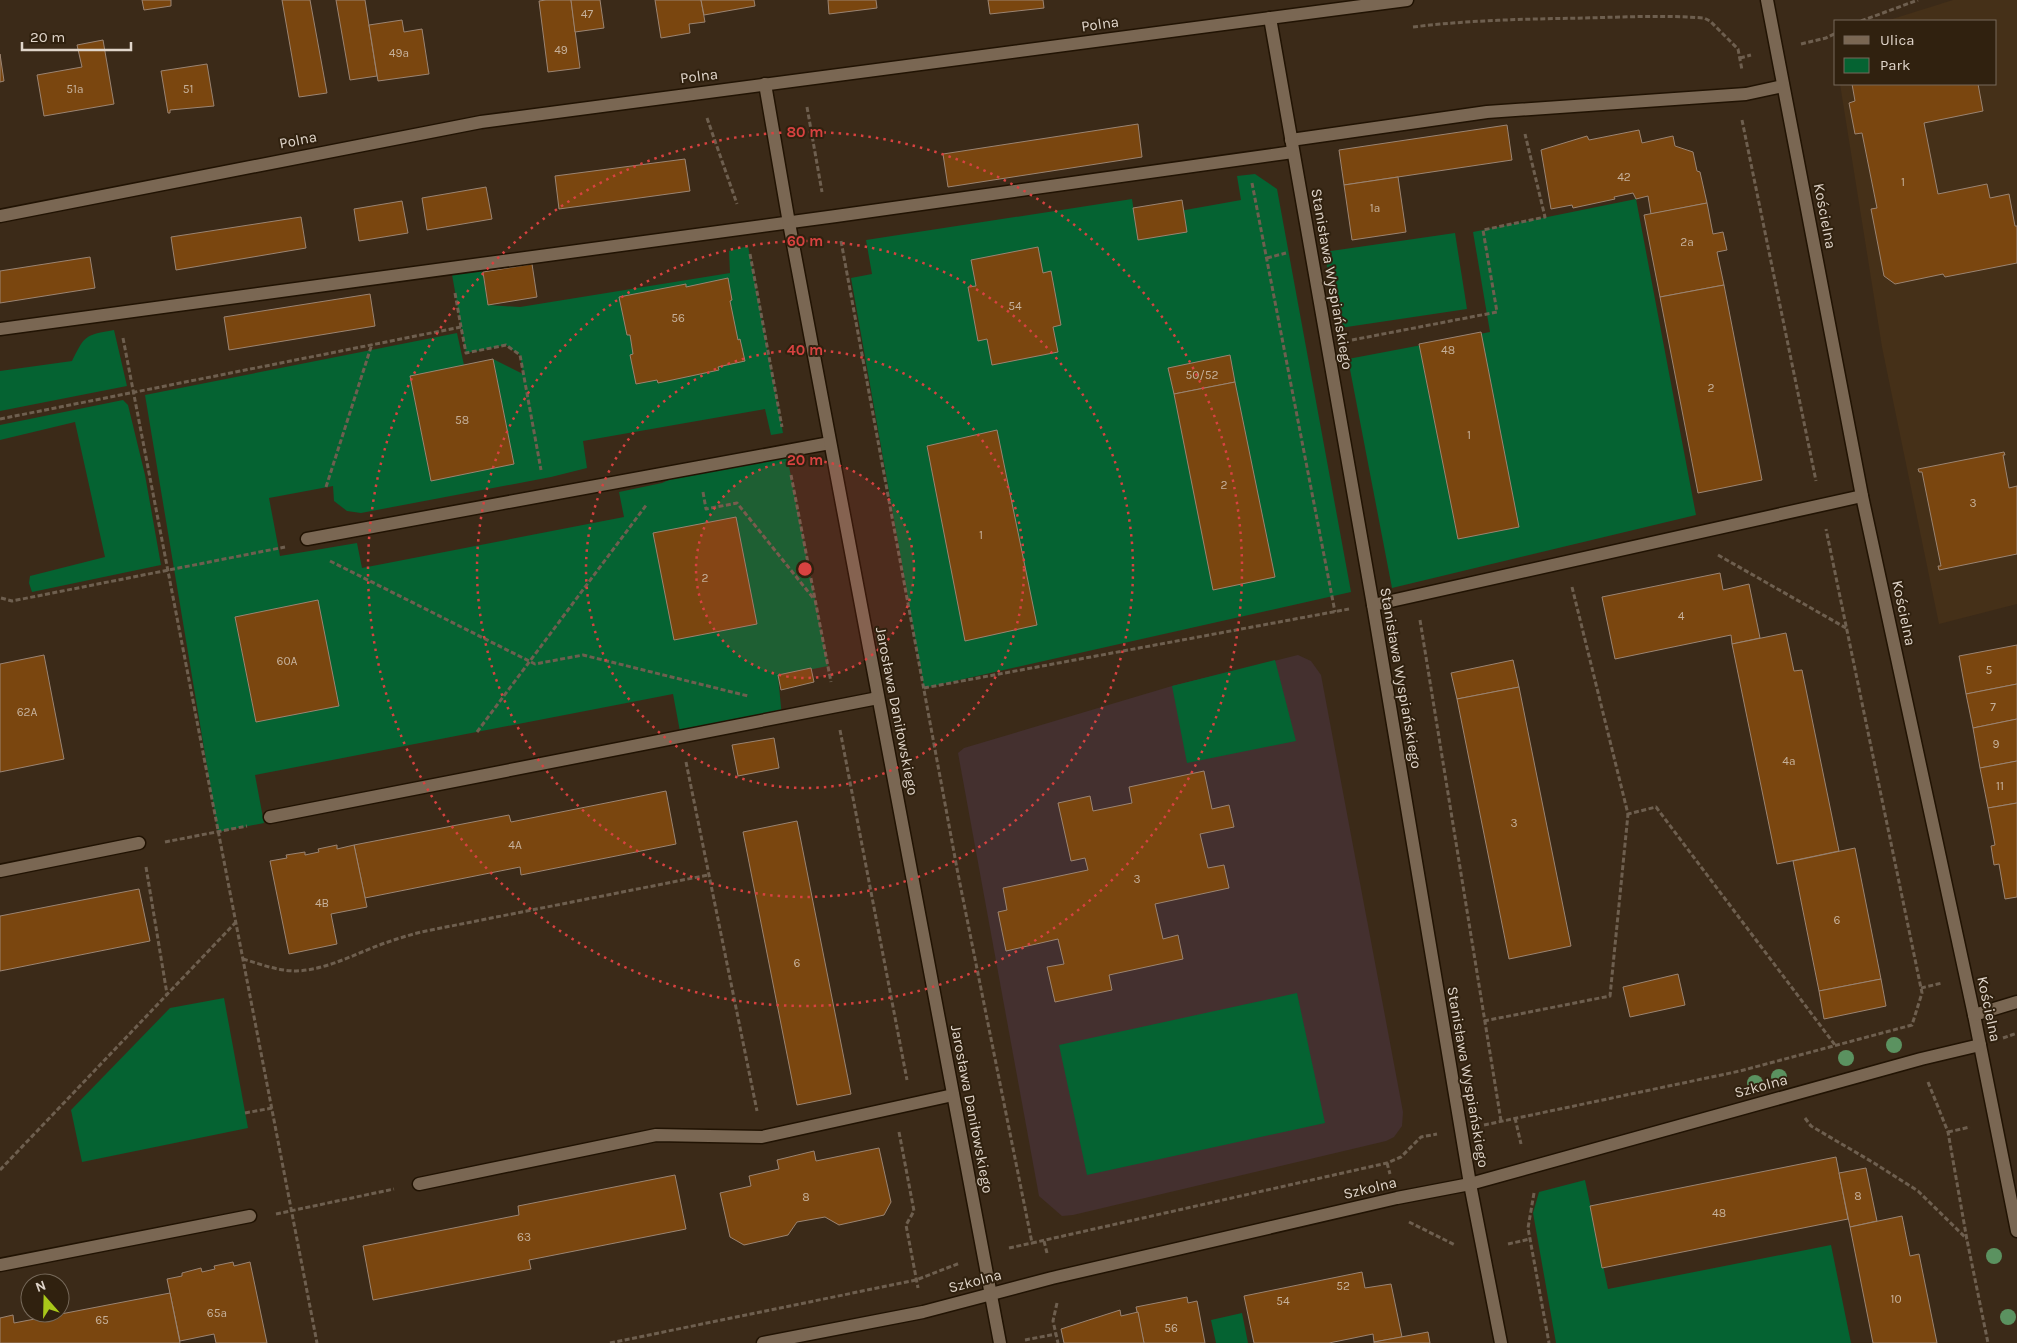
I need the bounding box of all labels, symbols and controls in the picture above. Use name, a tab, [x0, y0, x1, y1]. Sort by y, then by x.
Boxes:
house number: 47	[581, 7, 594, 21]
street label: Polna	[1080, 12, 1120, 36]
scale bar	[22, 20, 131, 52]
legend	[1834, 20, 1997, 85]
text: 20 m	[30, 28, 65, 46]
text: Ulica	[1880, 31, 1914, 49]
house number: 49	[554, 43, 568, 57]
house number: 49a	[389, 46, 409, 60]
text: Park	[1880, 56, 1910, 74]
street label: Polna	[679, 65, 719, 87]
house number: 51a	[66, 82, 84, 96]
house number: 51	[183, 82, 193, 96]
text: 80 m	[786, 123, 824, 141]
street label: Polna	[278, 128, 318, 152]
house number: 42	[1617, 170, 1631, 184]
house number: 1	[1901, 175, 1905, 189]
street label: Kościelna	[1810, 182, 1840, 250]
street label: Stanisława Wyspiańskiego	[1307, 187, 1357, 371]
house number: 1a	[1370, 201, 1380, 215]
text: 60 m	[787, 232, 823, 250]
house number: 2a	[1680, 235, 1694, 249]
house number: 54	[1008, 299, 1022, 313]
house number: 56	[671, 311, 685, 325]
text: 40 m	[787, 341, 823, 359]
house number: 48	[1441, 343, 1455, 357]
house number: 50/52	[1186, 368, 1218, 382]
house number: 2	[1708, 381, 1715, 395]
house number: 58	[455, 413, 469, 427]
house number: 1	[1467, 428, 1471, 442]
text: 20 m	[787, 451, 823, 469]
house number: 2	[1221, 478, 1228, 492]
house number: 3	[1969, 496, 1977, 510]
house number: 1	[979, 528, 983, 542]
centre of rings	[796, 560, 814, 578]
house number: 2	[702, 571, 709, 585]
street label: Kościelna	[1888, 579, 1920, 647]
street label: Stanisława Wyspiańskiego	[1376, 586, 1426, 770]
house number: 4	[1678, 609, 1685, 623]
street label: Jarosława Daniłowskiego	[872, 625, 922, 797]
house number: 60A	[277, 654, 298, 668]
house number: 5	[1986, 663, 1993, 677]
house number: 7	[1990, 700, 1996, 714]
house number: 62A	[17, 705, 37, 719]
house number: 9	[1993, 737, 2000, 751]
house number: 4a	[1782, 754, 1796, 768]
house number: 11	[1996, 779, 2004, 793]
house number: 3	[1510, 816, 1518, 830]
house number: 4A	[508, 838, 522, 852]
house number: 3	[1133, 872, 1141, 886]
house number: 4B	[315, 896, 329, 910]
house number: 6	[1834, 913, 1841, 927]
house number: 6	[794, 956, 801, 970]
street label: Kościelna	[1973, 975, 2005, 1043]
street label: Stanisława Wyspiańskiego	[1443, 985, 1493, 1169]
street label: Jarosława Daniłowskiego	[947, 1023, 997, 1195]
street label: Szkolna	[1732, 1070, 1790, 1102]
street label: Szkolna	[1341, 1173, 1399, 1203]
house number: 8	[1854, 1189, 1862, 1203]
house number: 8	[802, 1190, 810, 1204]
house number: 48	[1712, 1206, 1726, 1220]
house number: 63	[517, 1230, 531, 1244]
street label: Szkolna	[946, 1265, 1004, 1297]
north arrow	[20, 1273, 70, 1323]
text: N	[33, 1277, 48, 1296]
house number: 52	[1336, 1279, 1350, 1293]
house number: 10	[1890, 1292, 1902, 1306]
house number: 54	[1276, 1294, 1290, 1308]
house number: 65a	[207, 1306, 227, 1320]
house number: 65	[95, 1313, 109, 1327]
house number: 56	[1164, 1321, 1178, 1335]

